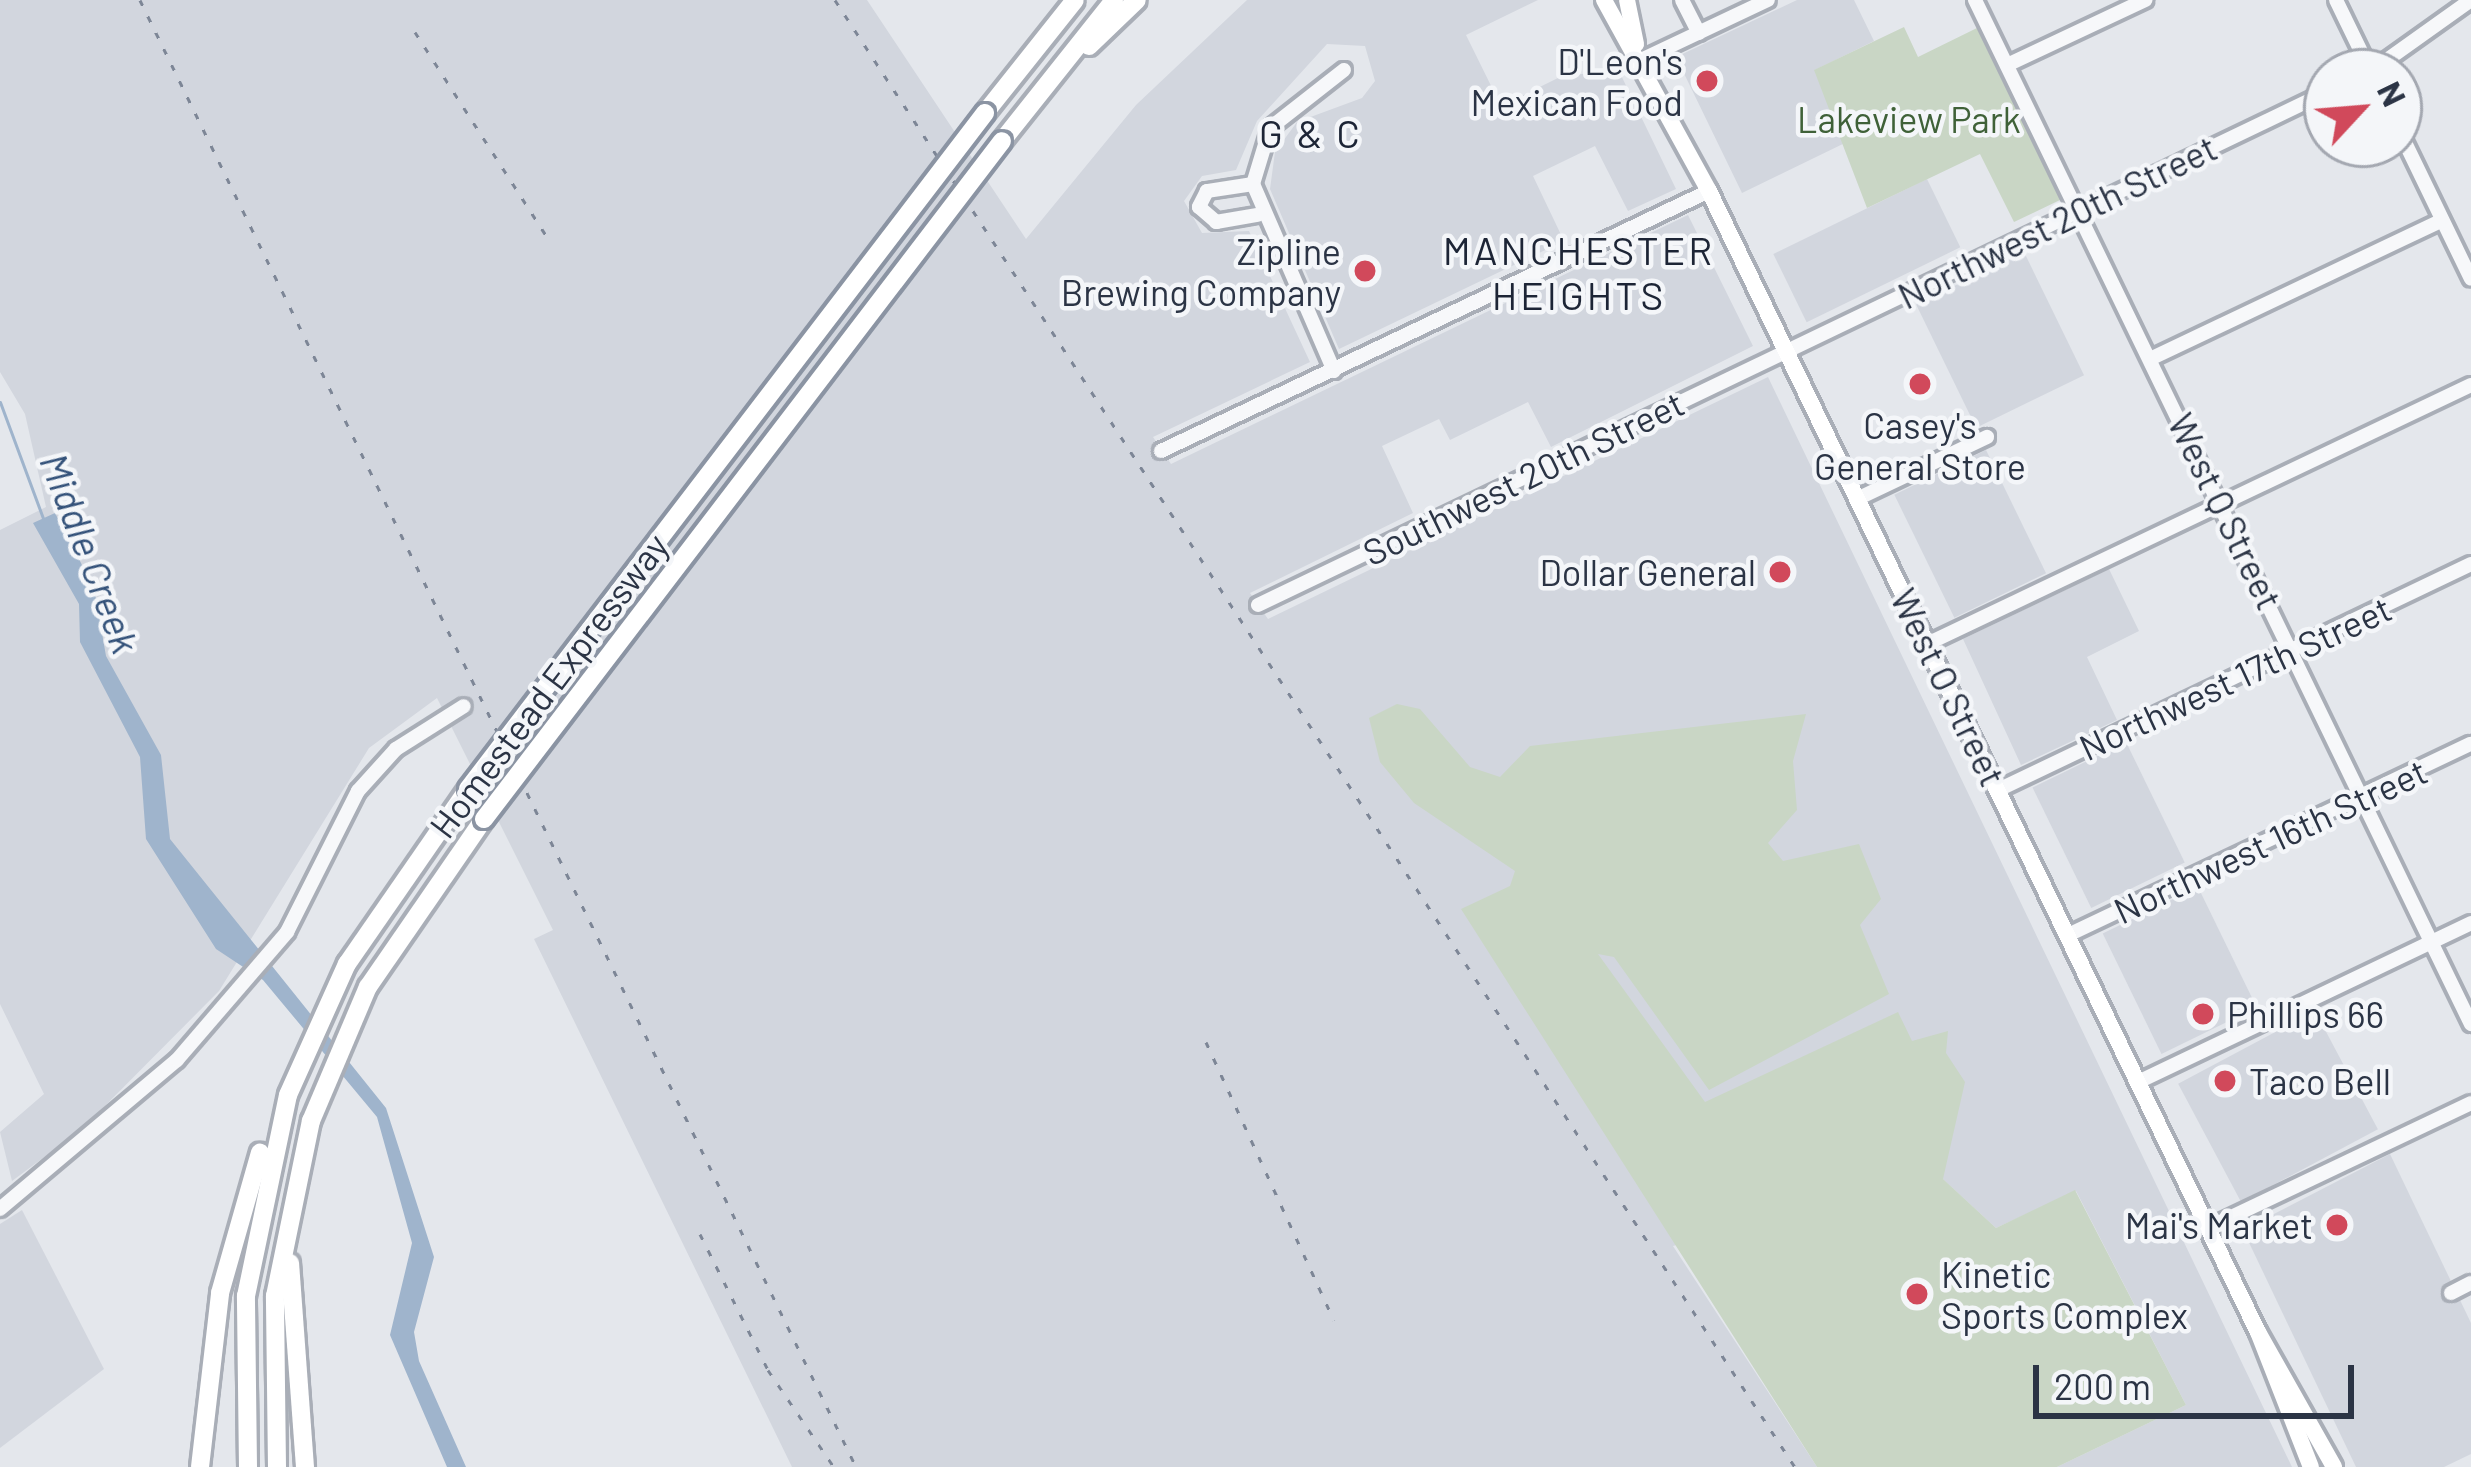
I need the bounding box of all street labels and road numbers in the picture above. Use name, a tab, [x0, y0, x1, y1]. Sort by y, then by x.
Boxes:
street label: Northwest 20th Street	[1891, 125, 2223, 317]
street label: Southwest 20th Street	[1356, 381, 1690, 573]
street label: West Q Street	[2160, 406, 2292, 616]
street label: Homestead Expressway	[420, 524, 676, 846]
street label: West O Street	[1883, 581, 2015, 793]
street label: Northwest 17th Street	[2072, 586, 2398, 768]
street label: Northwest 16th Street	[2106, 748, 2434, 932]

